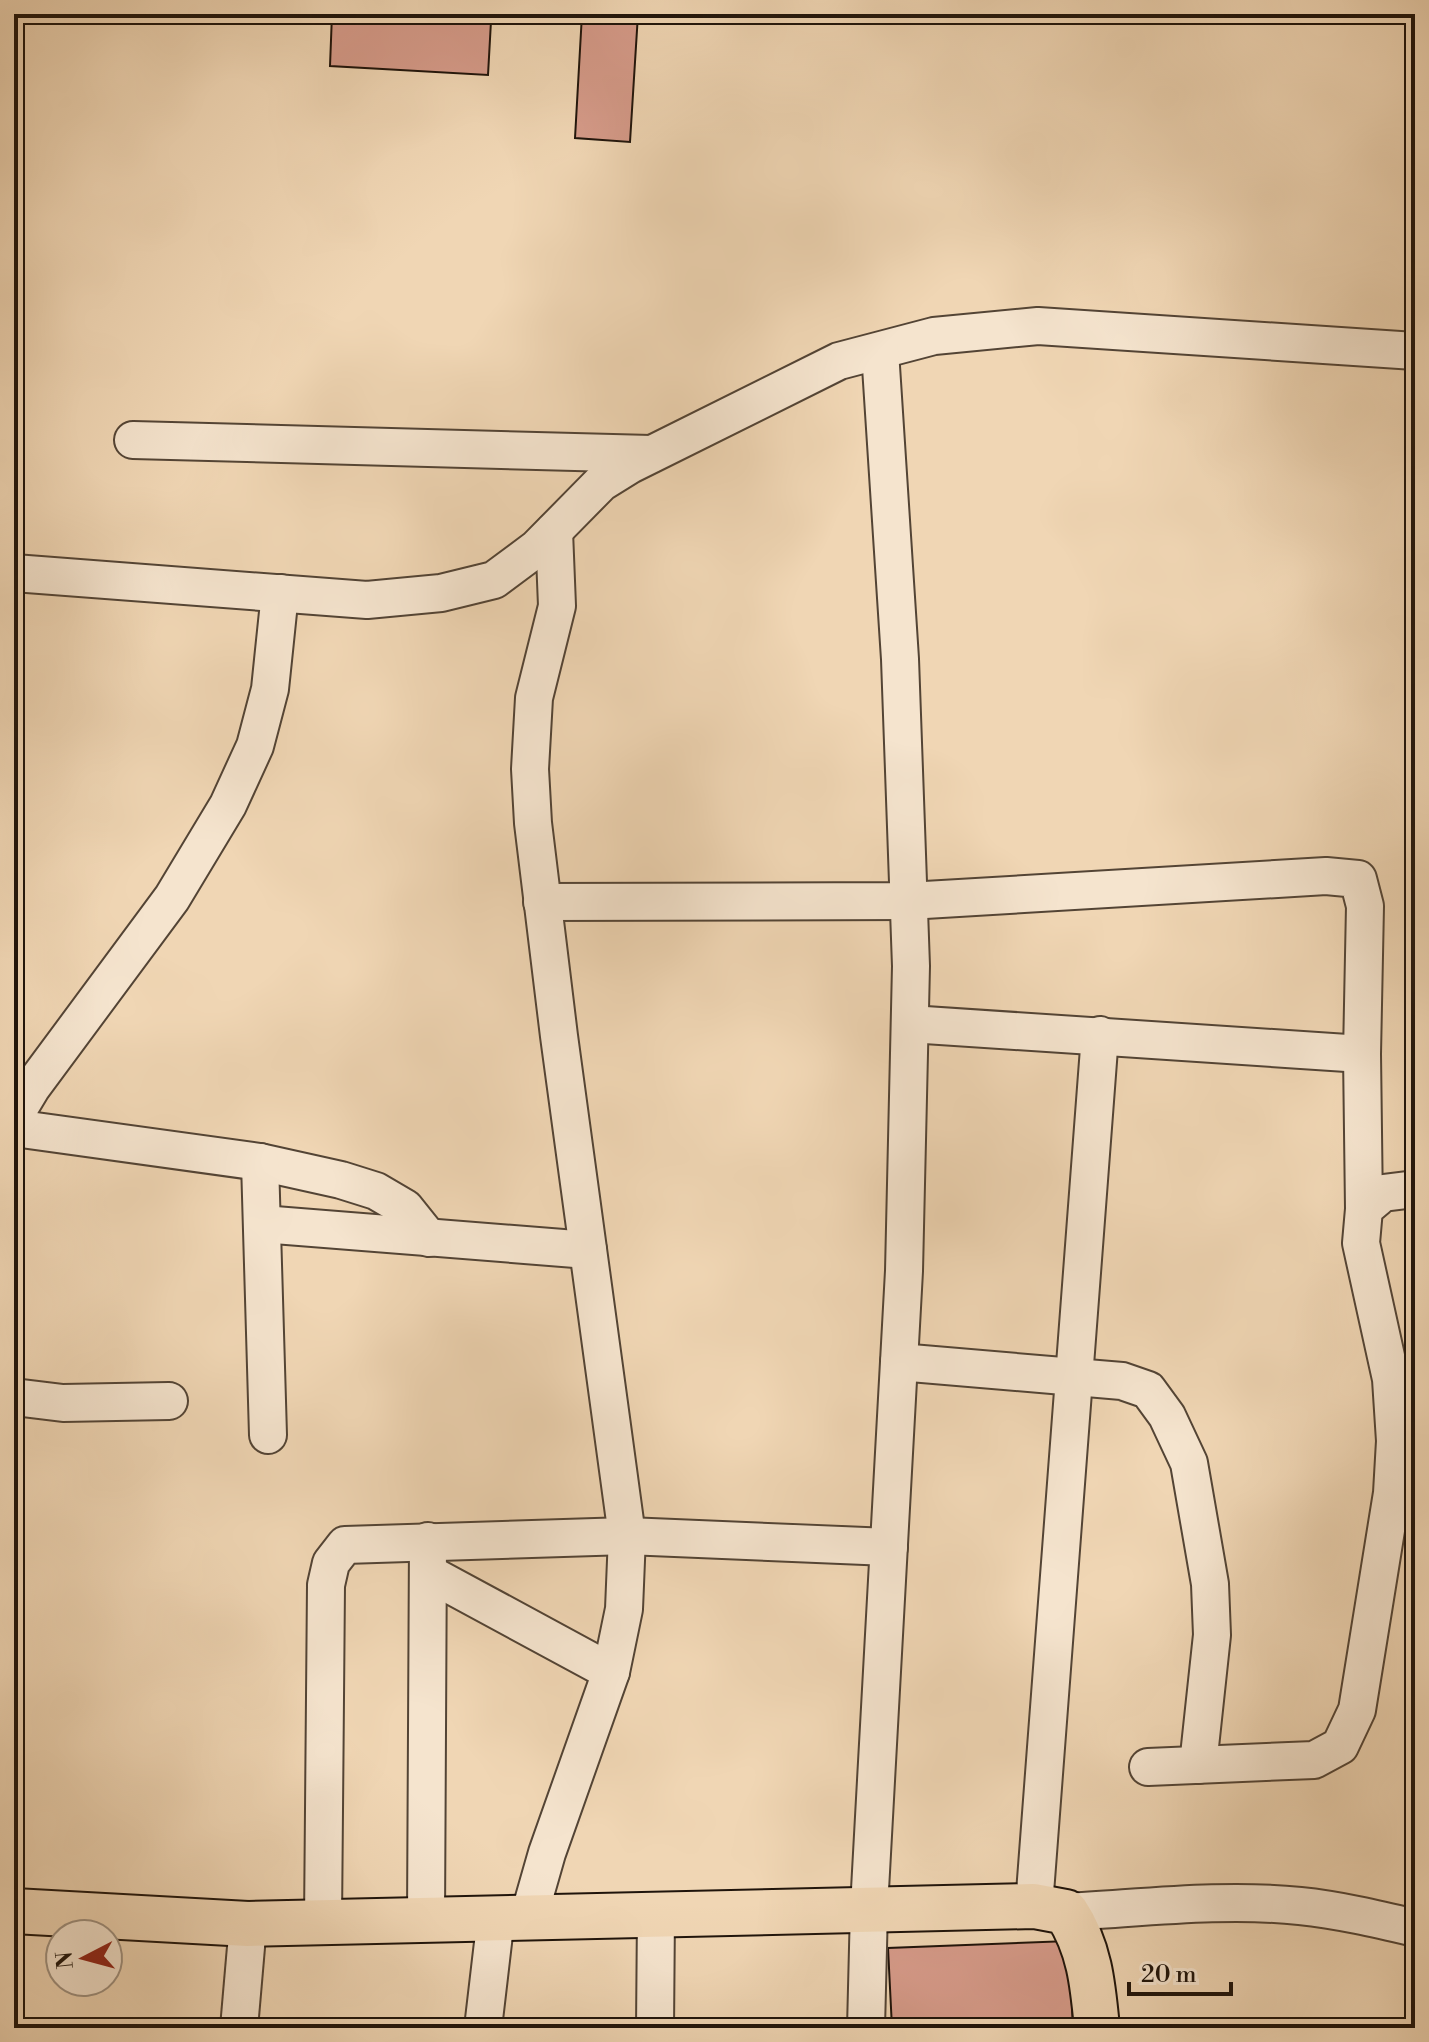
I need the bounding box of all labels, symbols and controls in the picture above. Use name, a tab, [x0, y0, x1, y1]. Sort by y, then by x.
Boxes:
north arrow	[44, 1918, 124, 1998]
scale bar	[1129, 1946, 1231, 1996]
text: N	[51, 1949, 80, 1970]
text: 20 m	[1141, 1960, 1197, 1990]

